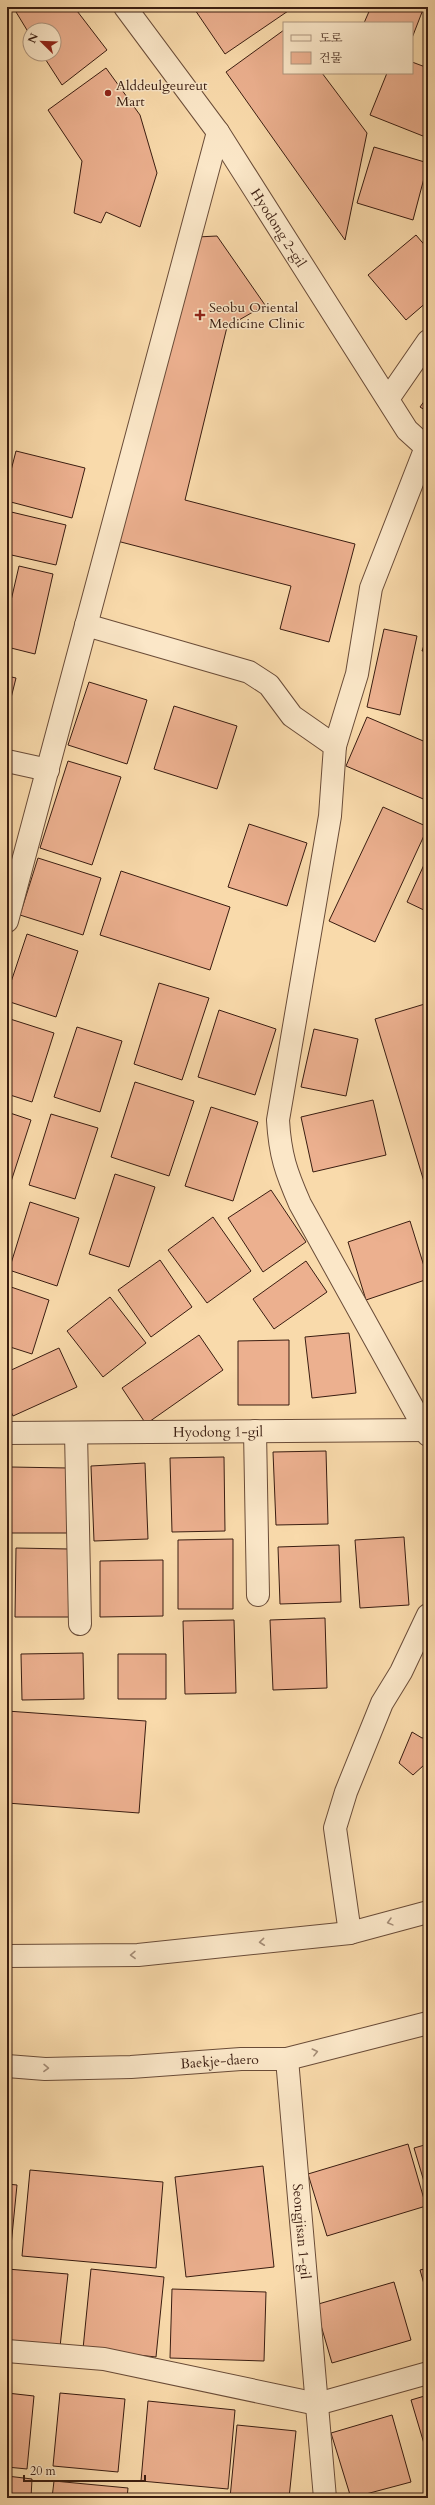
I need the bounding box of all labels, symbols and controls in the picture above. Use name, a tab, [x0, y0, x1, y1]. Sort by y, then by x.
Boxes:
north arrow	[22, 22, 62, 62]
legend	[283, 22, 413, 74]
text: 도로	[319, 30, 343, 46]
text: N	[24, 31, 42, 46]
text: 건물	[319, 50, 343, 66]
place label: Alddeulgeureut Mart	[116, 76, 208, 111]
marker: Alddeulgeureut Mart	[103, 88, 113, 98]
street label: Hyodong 2-gil	[246, 185, 311, 271]
place label: Seobu Oriental Medicine Clinic	[209, 298, 305, 333]
marker: Seobu Oriental Medicine Clinic	[194, 309, 206, 321]
street label: Hyodong 1-gil	[173, 1422, 264, 1442]
one-way arrow	[387, 1917, 394, 1926]
one-way arrow	[259, 1938, 265, 1947]
one-way arrow	[130, 1951, 136, 1959]
one-way arrow	[311, 2048, 318, 2057]
street label: Baekje-daero	[180, 2050, 259, 2073]
one-way arrow	[43, 2064, 49, 2072]
street label: Seongjisan 1-gil	[288, 2183, 315, 2280]
scale bar	[24, 2457, 145, 2483]
text: 20 m	[30, 2463, 57, 2479]

